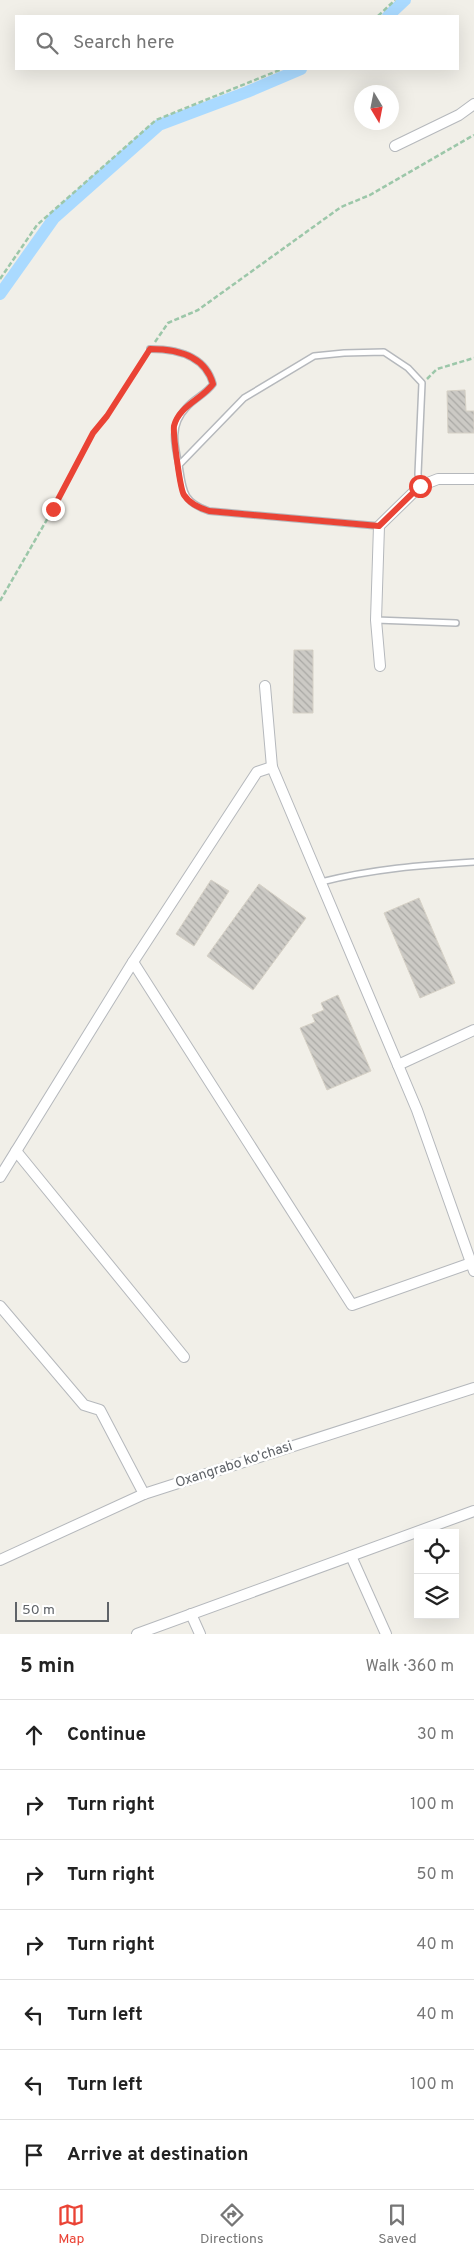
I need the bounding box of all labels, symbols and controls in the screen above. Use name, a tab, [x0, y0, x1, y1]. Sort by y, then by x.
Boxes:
search box	[15, 15, 459, 70]
icon: search	[33, 29, 61, 57]
text: Search here	[73, 31, 175, 55]
north arrow	[354, 85, 399, 130]
route start	[409, 475, 432, 498]
route end	[42, 498, 65, 521]
street label: Oxangrabo ko'chasi	[173, 1438, 295, 1492]
map controls	[414, 1529, 459, 1619]
button: locate	[414, 1529, 459, 1574]
button: layers	[414, 1574, 459, 1619]
scale bar	[15, 1599, 109, 1622]
text: 50 m	[22, 1602, 55, 1619]
text: 5 min	[20, 1653, 75, 1680]
text: Walk · 360 m	[366, 1657, 454, 1677]
icon: ahead	[20, 1721, 48, 1749]
text: Continue	[67, 1723, 146, 1747]
text: 30 m	[417, 1725, 454, 1745]
icon: right	[20, 1791, 48, 1819]
text: Turn right	[67, 1793, 155, 1817]
text: 100 m	[410, 1795, 454, 1815]
icon: right	[20, 1861, 48, 1889]
text: Turn right	[67, 1863, 155, 1887]
text: 50 m	[417, 1865, 454, 1885]
icon: right	[20, 1931, 48, 1959]
text: Turn right	[67, 1933, 155, 1957]
text: 40 m	[416, 1935, 454, 1955]
icon: left	[20, 2001, 48, 2029]
text: Turn left	[67, 2003, 143, 2027]
text: 40 m	[416, 2005, 454, 2025]
icon: left	[20, 2071, 48, 2099]
text: Turn left	[67, 2073, 143, 2097]
text: 100 m	[410, 2075, 454, 2095]
icon: arrive	[20, 2141, 48, 2169]
text: Arrive at destination	[67, 2143, 248, 2167]
tab: Map	[57, 2201, 85, 2248]
tab: Directions	[200, 2201, 264, 2248]
tab: Saved	[378, 2201, 417, 2248]

